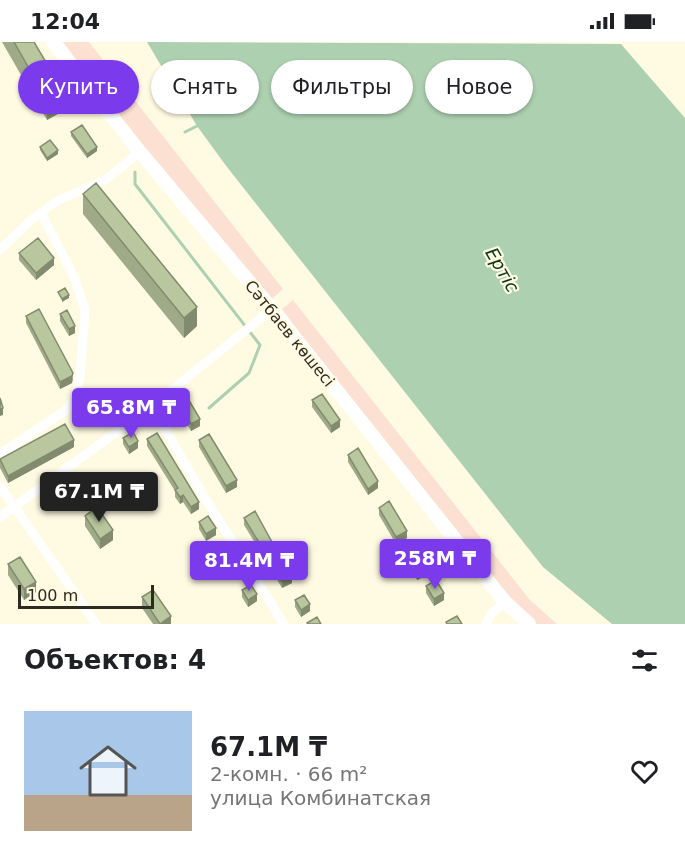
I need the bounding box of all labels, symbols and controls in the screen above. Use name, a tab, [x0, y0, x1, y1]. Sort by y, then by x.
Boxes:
text: 12:04	[30, 9, 100, 34]
chip: Купить	[18, 60, 139, 114]
chip: Снять	[151, 60, 259, 114]
chip: Фильтры	[271, 60, 413, 114]
chip: Новое	[425, 60, 533, 114]
water label: Ертіс	[481, 244, 524, 296]
street label: Сәтбаев көшесі	[241, 276, 338, 390]
pin: 65.8M ₸	[76, 388, 186, 439]
text: 65.8M ₸	[86, 395, 176, 419]
pin: 67.1M ₸	[44, 472, 154, 523]
text: 67.1M ₸	[54, 479, 144, 503]
pin: 258M ₸	[386, 539, 484, 590]
pin: 81.4M ₸	[194, 541, 304, 592]
text: 258M ₸	[394, 546, 476, 570]
text: 81.4M ₸	[204, 548, 294, 572]
scale bar	[18, 582, 154, 610]
text: 100 m	[27, 586, 78, 605]
icon: filters	[628, 644, 661, 677]
text: Объектов: 4	[24, 645, 206, 675]
text: 67.1M ₸	[210, 732, 327, 762]
icon: home	[72, 735, 144, 807]
icon: heart	[628, 755, 661, 788]
text: 2-комн. · 66 m²	[210, 762, 367, 786]
text: улица Комбинатская	[210, 786, 431, 810]

